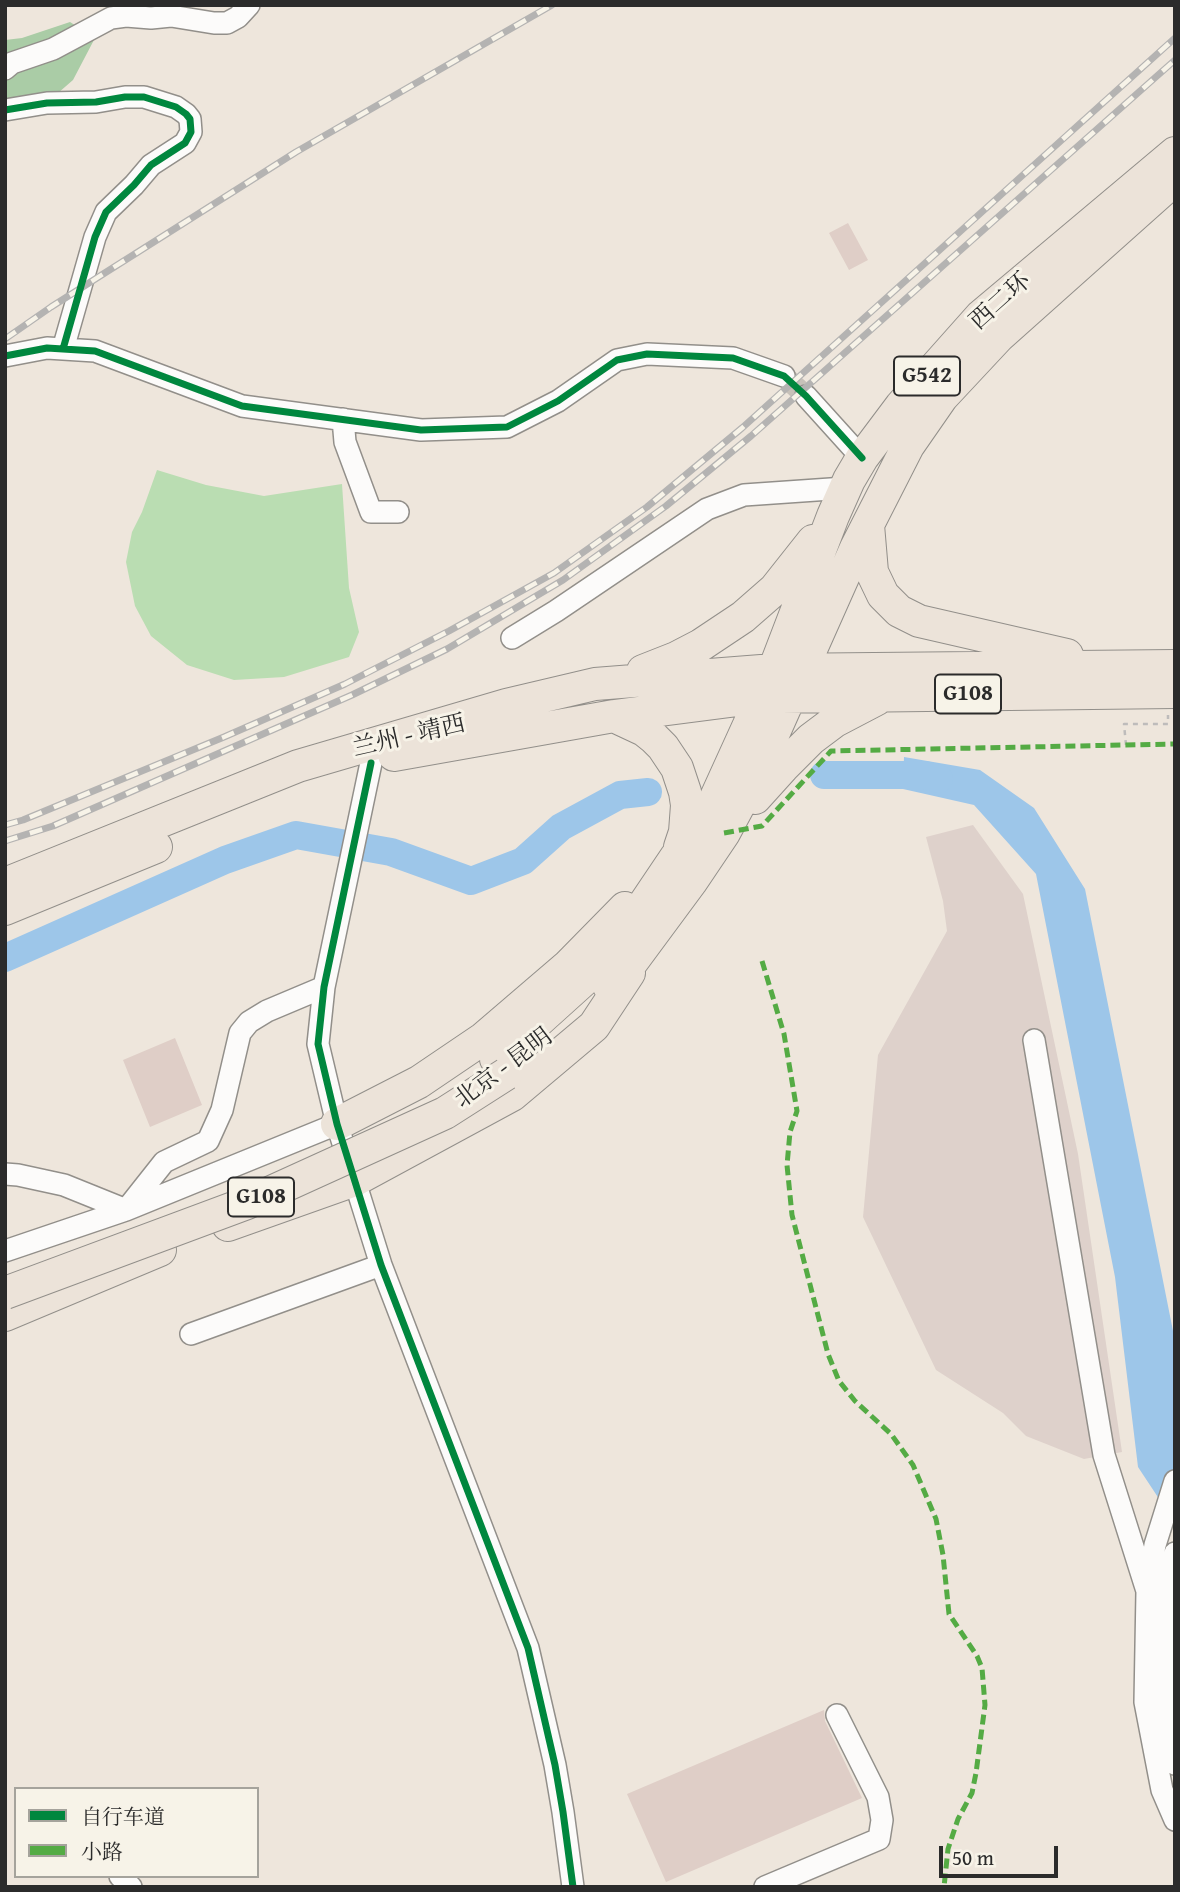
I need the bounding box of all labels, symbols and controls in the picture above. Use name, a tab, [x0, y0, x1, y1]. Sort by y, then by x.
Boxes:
street label: 西二环	[965, 267, 1037, 337]
road number: G542	[894, 356, 960, 396]
road number: G108	[935, 674, 1001, 714]
street label: 兰州 - 靖西	[350, 710, 468, 764]
street label: 北京 - 昆明	[449, 1023, 559, 1115]
road number: G108	[228, 1178, 294, 1216]
legend	[14, 1787, 259, 1878]
text: 自行车道	[81, 1801, 165, 1832]
scale bar	[942, 1832, 1061, 1876]
text: 小路	[81, 1836, 123, 1867]
text: 50 m	[952, 1842, 994, 1873]

